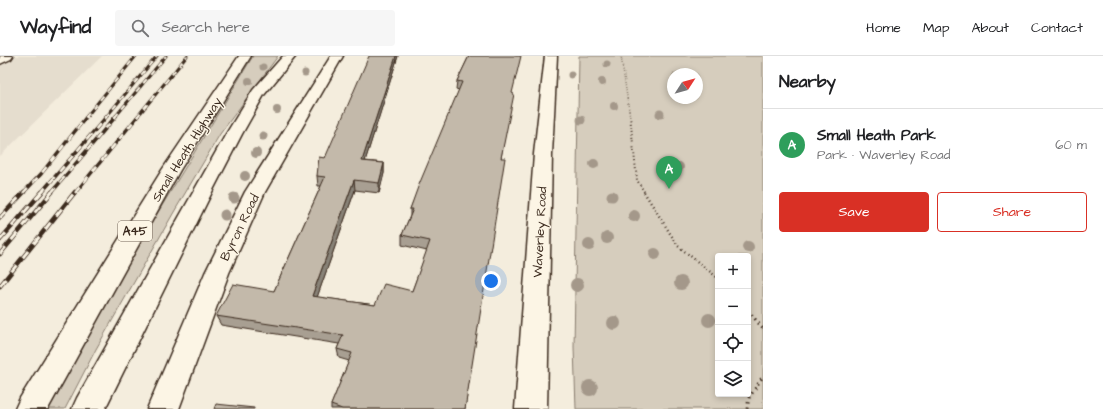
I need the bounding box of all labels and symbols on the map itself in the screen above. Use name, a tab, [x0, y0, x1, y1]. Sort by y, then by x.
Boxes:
north arrow	[667, 68, 703, 104]
street label: Small Heath Highway	[147, 94, 227, 206]
pin: A	[656, 156, 682, 189]
street label: Waverley Road	[529, 186, 552, 278]
street label: Byron Road	[216, 191, 265, 264]
road number: A45	[118, 221, 152, 241]
your location	[481, 271, 501, 291]

